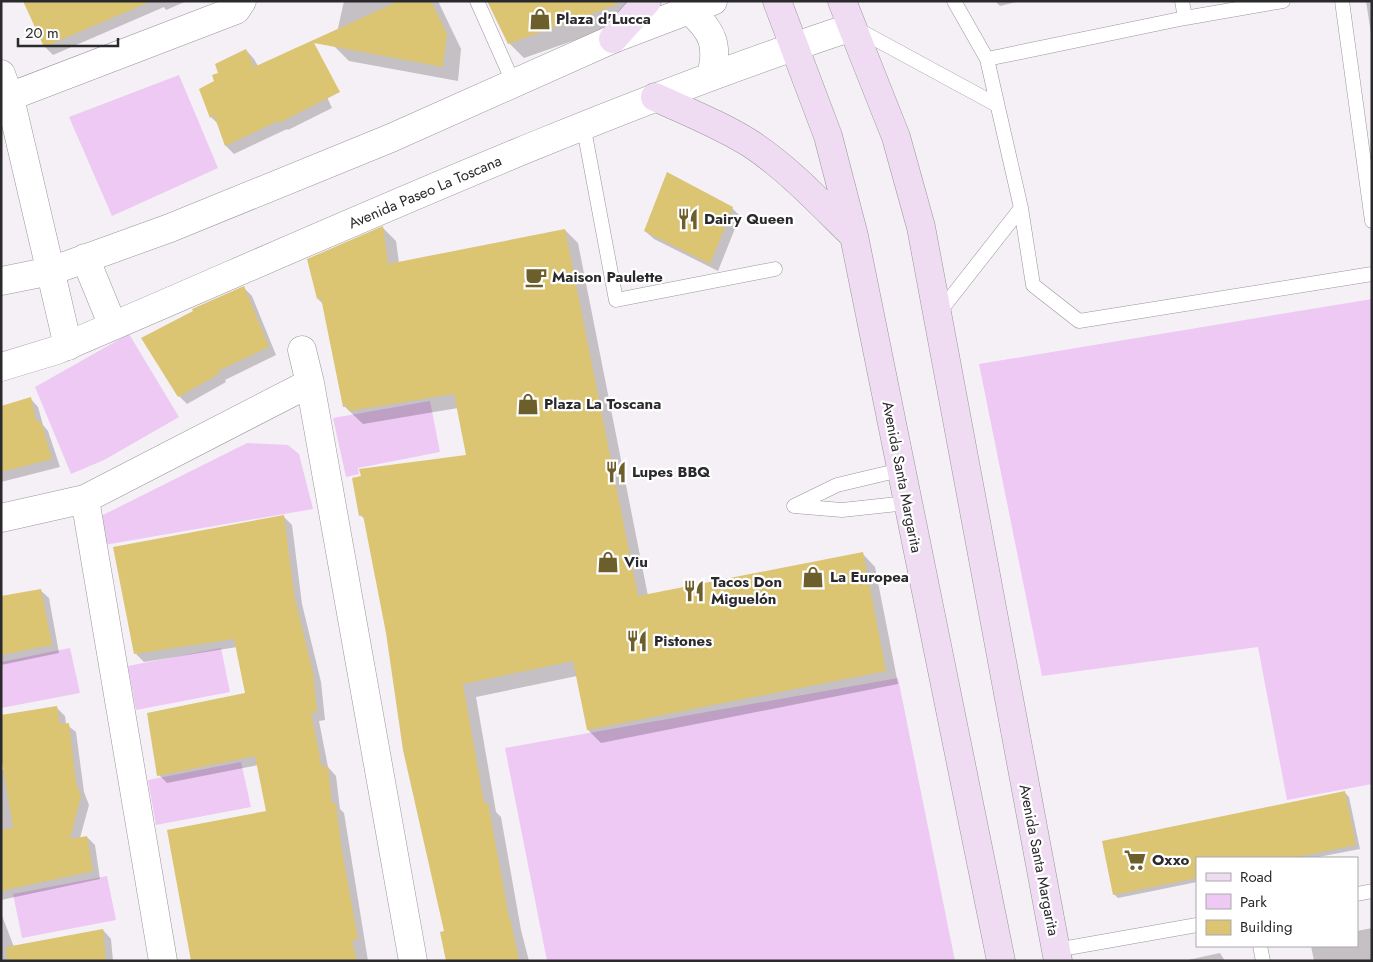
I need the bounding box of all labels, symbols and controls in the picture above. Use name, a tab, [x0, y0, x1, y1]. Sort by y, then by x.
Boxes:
shop icon: Plaza d'Lucca	[527, 6, 553, 32]
place label: Plaza d'Lucca	[556, 8, 651, 30]
scale bar	[18, 15, 118, 47]
text: 20 m	[25, 22, 59, 44]
street label: Avenida Paseo La Toscana	[345, 150, 505, 234]
restaurant icon: Dairy Queen	[675, 206, 701, 232]
place label: Dairy Queen	[704, 208, 794, 230]
cafe icon: Maison Paulette	[523, 264, 549, 290]
place label: Maison Paulette	[552, 266, 663, 288]
shop icon: Plaza La Toscana	[515, 391, 541, 417]
place label: Plaza La Toscana	[544, 393, 661, 415]
street label: Avenida Santa Margarita	[877, 399, 927, 555]
restaurant icon: Lupes BBQ	[603, 459, 629, 485]
place label: Lupes BBQ	[632, 461, 711, 483]
shop icon: Viu	[595, 549, 621, 575]
place label: Viu	[623, 551, 648, 573]
shop icon: La Europea	[800, 564, 826, 590]
place label: La Europea	[830, 566, 909, 588]
place label: Tacos Don Miguelón	[711, 571, 782, 610]
restaurant icon: Tacos Don Miguelón	[681, 578, 707, 604]
restaurant icon: Pistones	[624, 628, 650, 654]
place label: Pistones	[654, 630, 712, 652]
street label: Avenida Santa Margarita	[1014, 782, 1064, 938]
supermarket icon: Oxxo	[1122, 847, 1148, 873]
place label: Oxxo	[1152, 849, 1190, 871]
legend	[1196, 857, 1358, 947]
text: Road	[1240, 866, 1272, 888]
text: Park	[1240, 891, 1267, 913]
text: Building	[1240, 916, 1292, 938]

